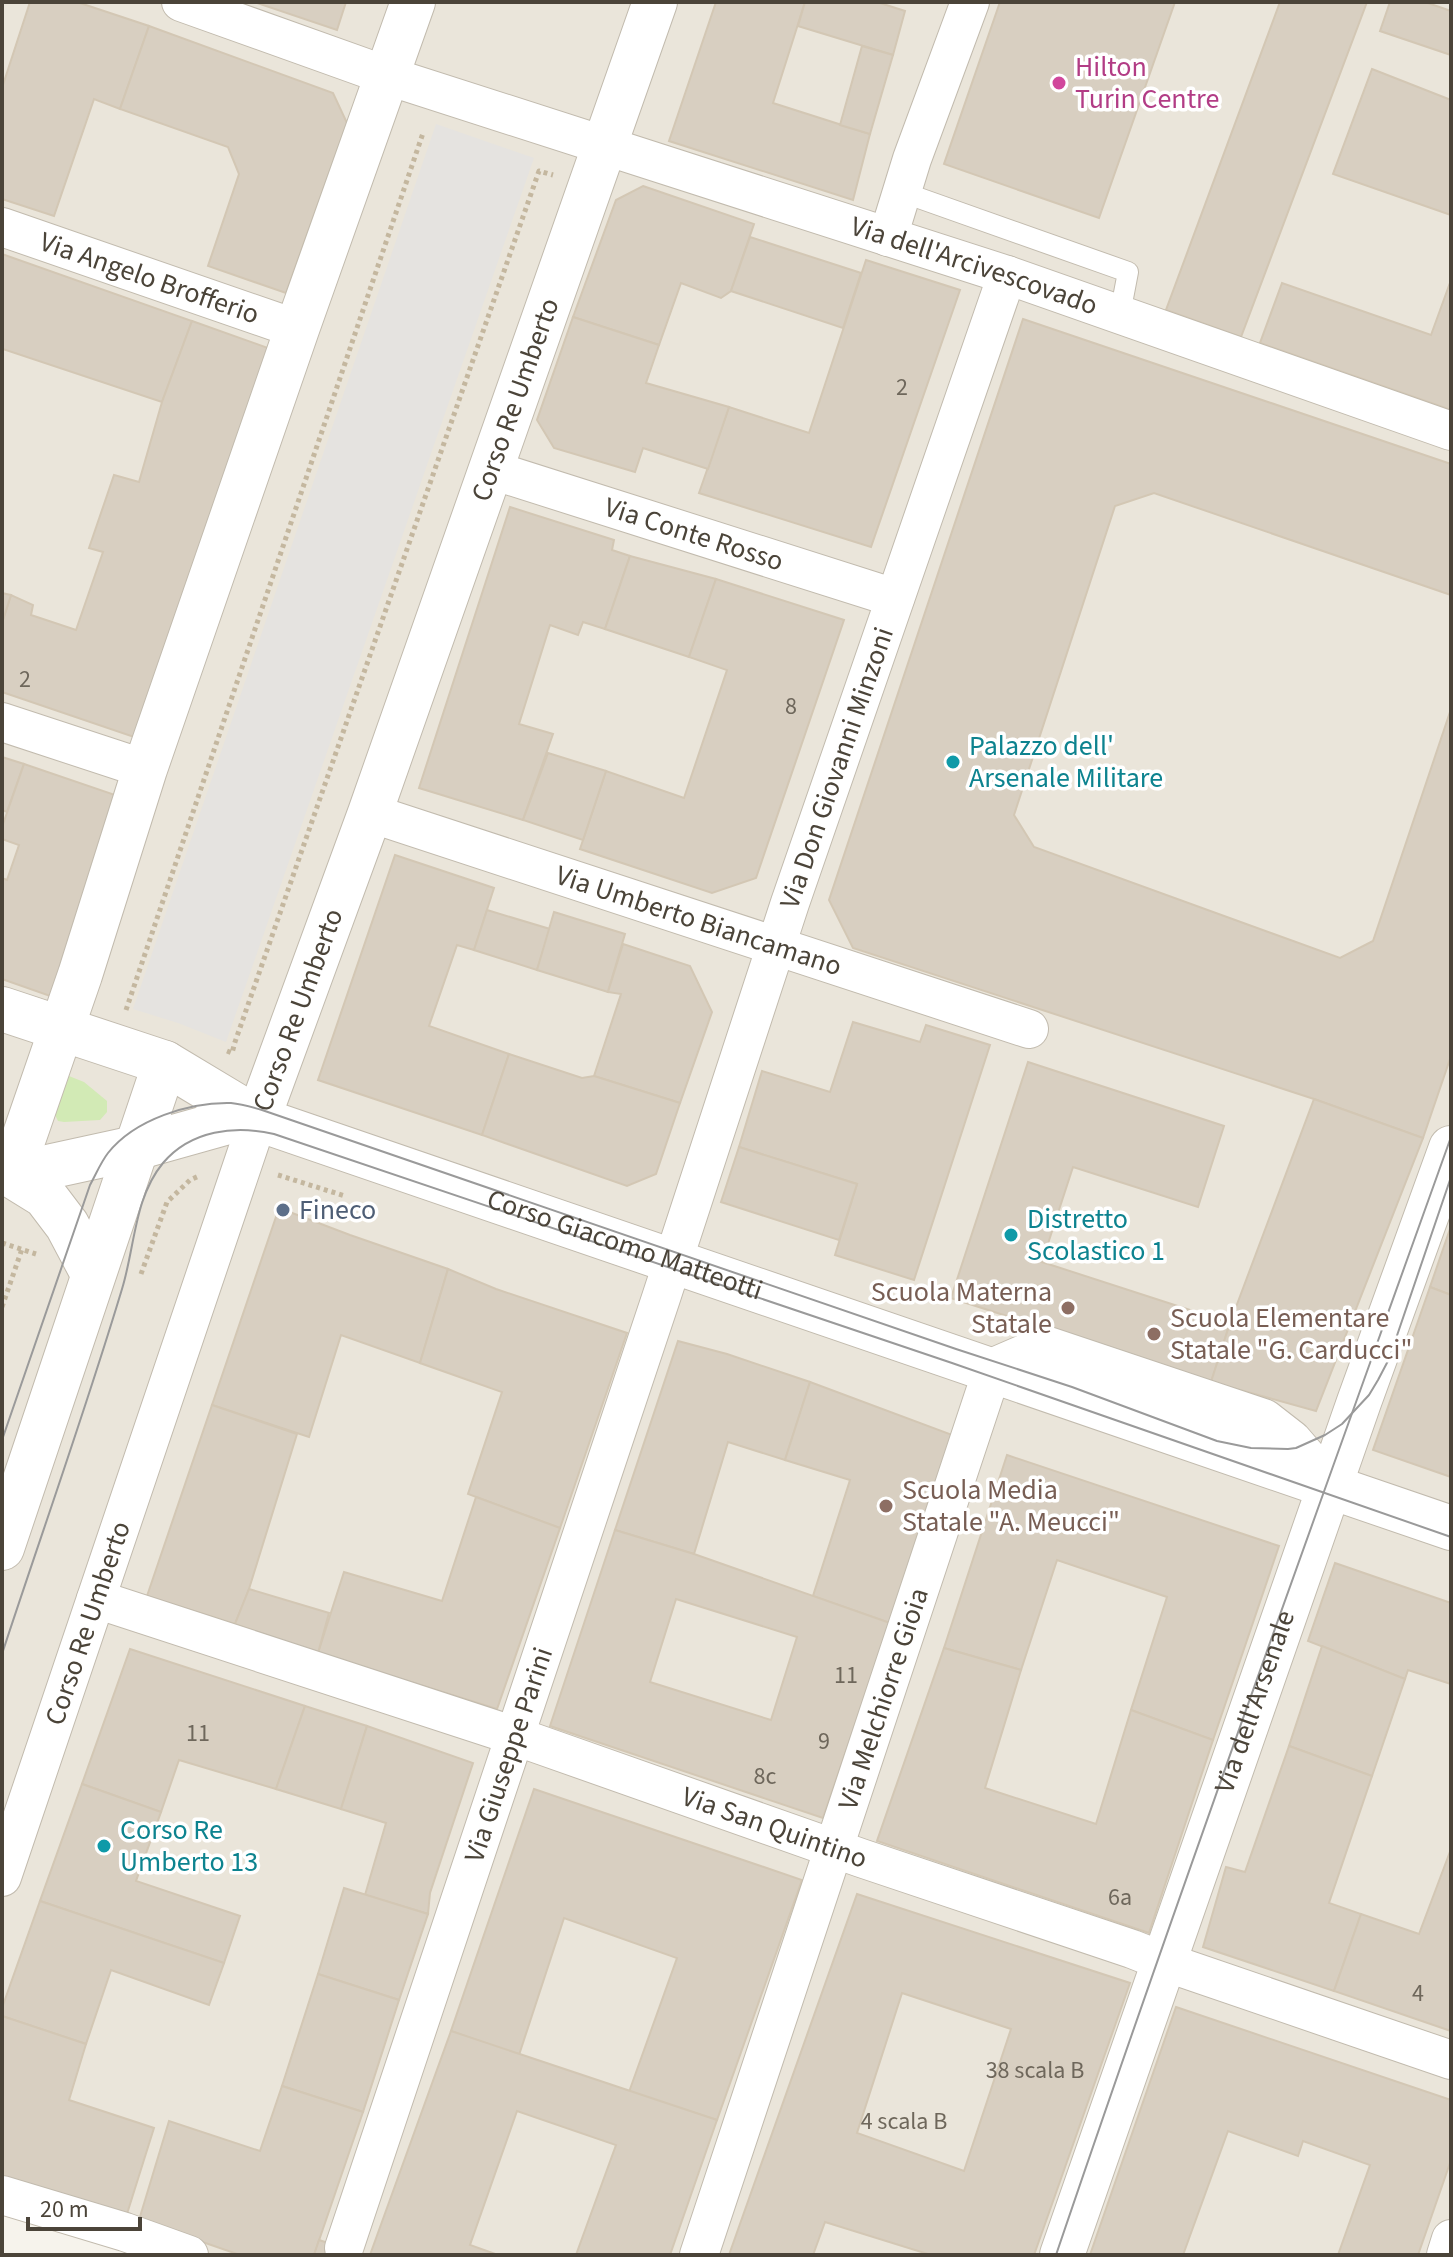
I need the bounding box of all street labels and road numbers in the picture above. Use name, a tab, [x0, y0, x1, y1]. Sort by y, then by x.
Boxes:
street label: Via dell'Arcivescovado	[846, 206, 1103, 325]
street label: Via Angelo Brofferio	[34, 222, 265, 334]
street label: Corso Re Umberto	[461, 292, 569, 507]
street label: Via Conte Rosso	[600, 487, 789, 581]
street label: Via Don Giovanni Minzoni	[770, 622, 904, 914]
street label: Via Umberto Biancamano	[551, 855, 847, 986]
street label: Corso Re Umberto	[242, 903, 353, 1117]
street label: Corso Giacomo Matteotti	[482, 1179, 768, 1311]
street label: Corso Re Umberto	[35, 1516, 141, 1730]
street label: Via Melchiorre Gioia	[828, 1583, 939, 1815]
street label: Via dell'Arsenale	[1204, 1605, 1305, 1798]
street label: Via Giuseppe Parini	[454, 1642, 563, 1867]
street label: Via San Quintino	[676, 1776, 873, 1879]

